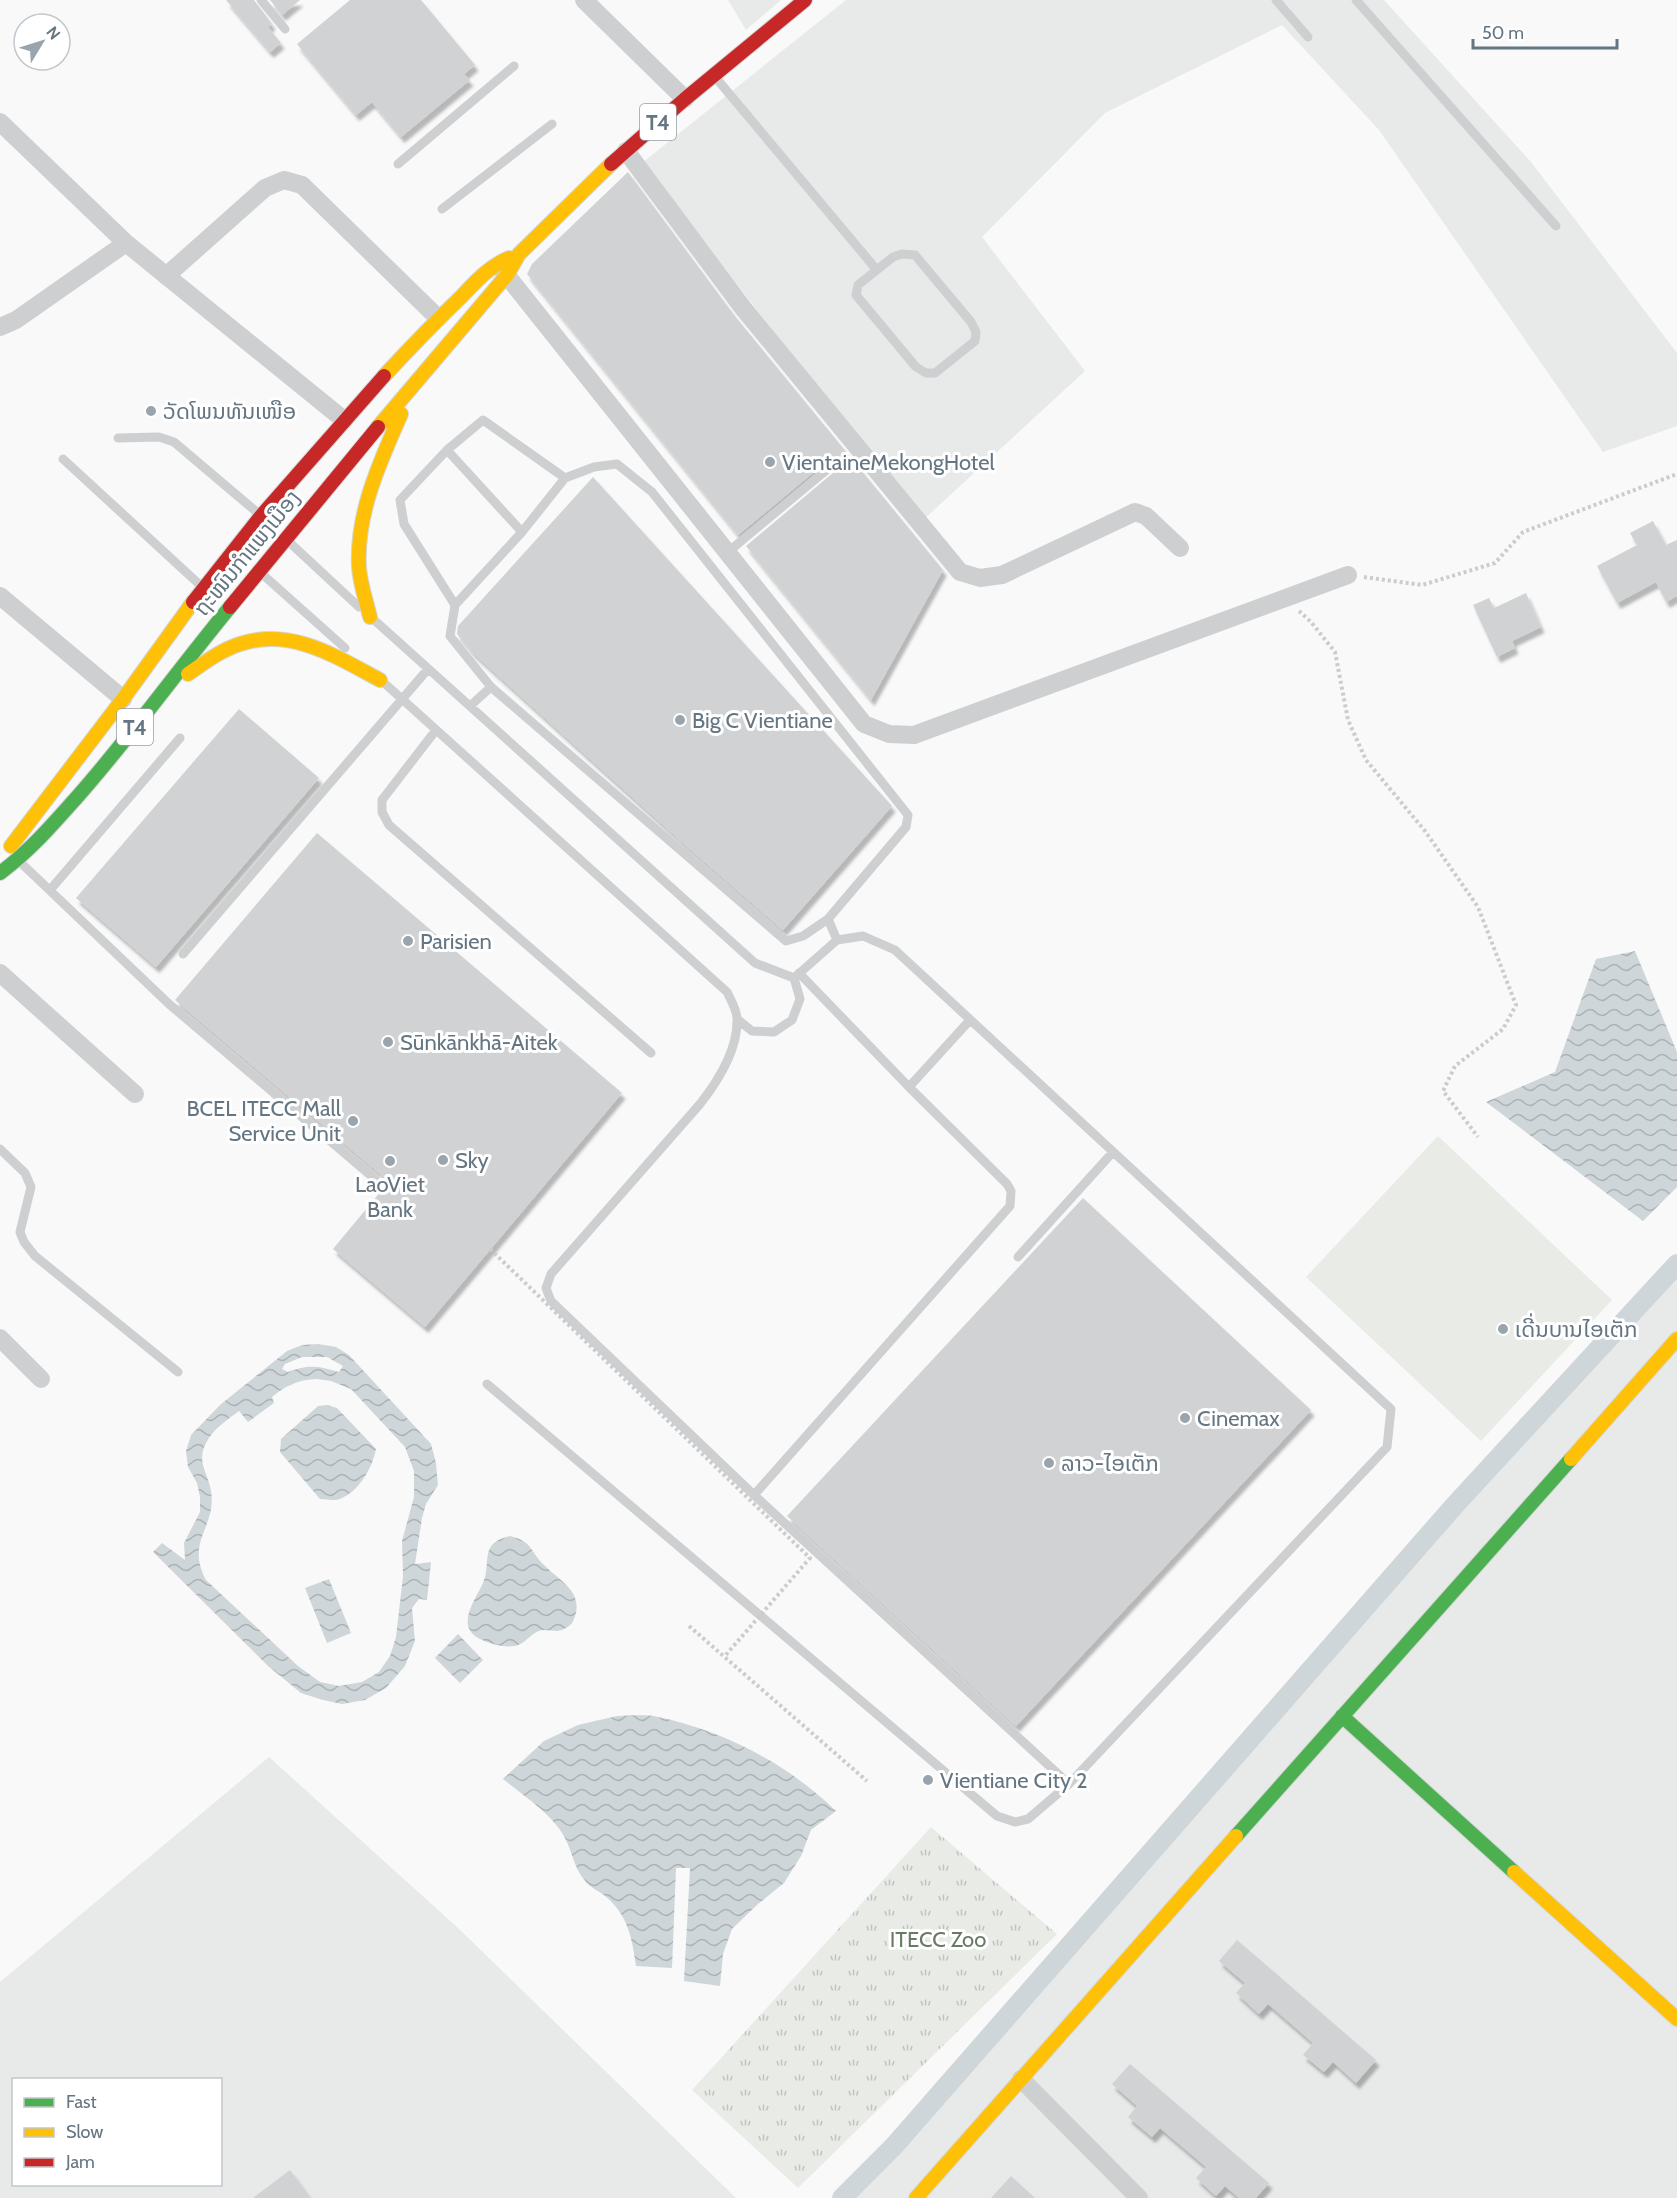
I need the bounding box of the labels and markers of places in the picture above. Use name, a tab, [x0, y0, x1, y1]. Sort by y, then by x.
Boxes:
place label: ວັດໂພນທັນເໜືອ	[163, 398, 296, 425]
marker: ວັດໂພນທັນເໜືອ	[144, 404, 158, 418]
place label: VientaineMekongHotel	[782, 449, 995, 476]
marker: VientaineMekongHotel	[763, 455, 777, 469]
place label: Big C Vientiane	[692, 707, 833, 734]
marker: Big C Vientiane	[673, 713, 687, 727]
place label: Parisien	[420, 928, 492, 955]
marker: Parisien	[401, 934, 415, 948]
place label: Sūnkānkhā-Aitek	[400, 1029, 558, 1056]
marker: Sūnkānkhā-Aitek	[381, 1035, 395, 1049]
place label: BCEL ITECC Mall Service Unit	[186, 1095, 342, 1147]
marker: BCEL ITECC Mall Service Unit	[346, 1114, 360, 1128]
place label: Sky	[455, 1147, 489, 1174]
marker: Sky	[436, 1153, 450, 1167]
marker: LaoViet Bank	[383, 1154, 397, 1168]
place label: LaoViet Bank	[355, 1171, 426, 1223]
place label: ເດີ່ນບານໄອເຕັກ	[1515, 1313, 1638, 1343]
marker: ເດີ່ນບານໄອເຕັກ	[1496, 1322, 1510, 1336]
place label: Cinemax	[1197, 1405, 1280, 1432]
marker: Cinemax	[1178, 1411, 1192, 1425]
place label: ລາວ-ໄອເຕັກ	[1061, 1450, 1159, 1477]
marker: ລາວ-ໄອເຕັກ	[1042, 1456, 1056, 1470]
place label: Vientiane City 2	[940, 1767, 1088, 1794]
marker: Vientiane City 2	[921, 1773, 935, 1787]

